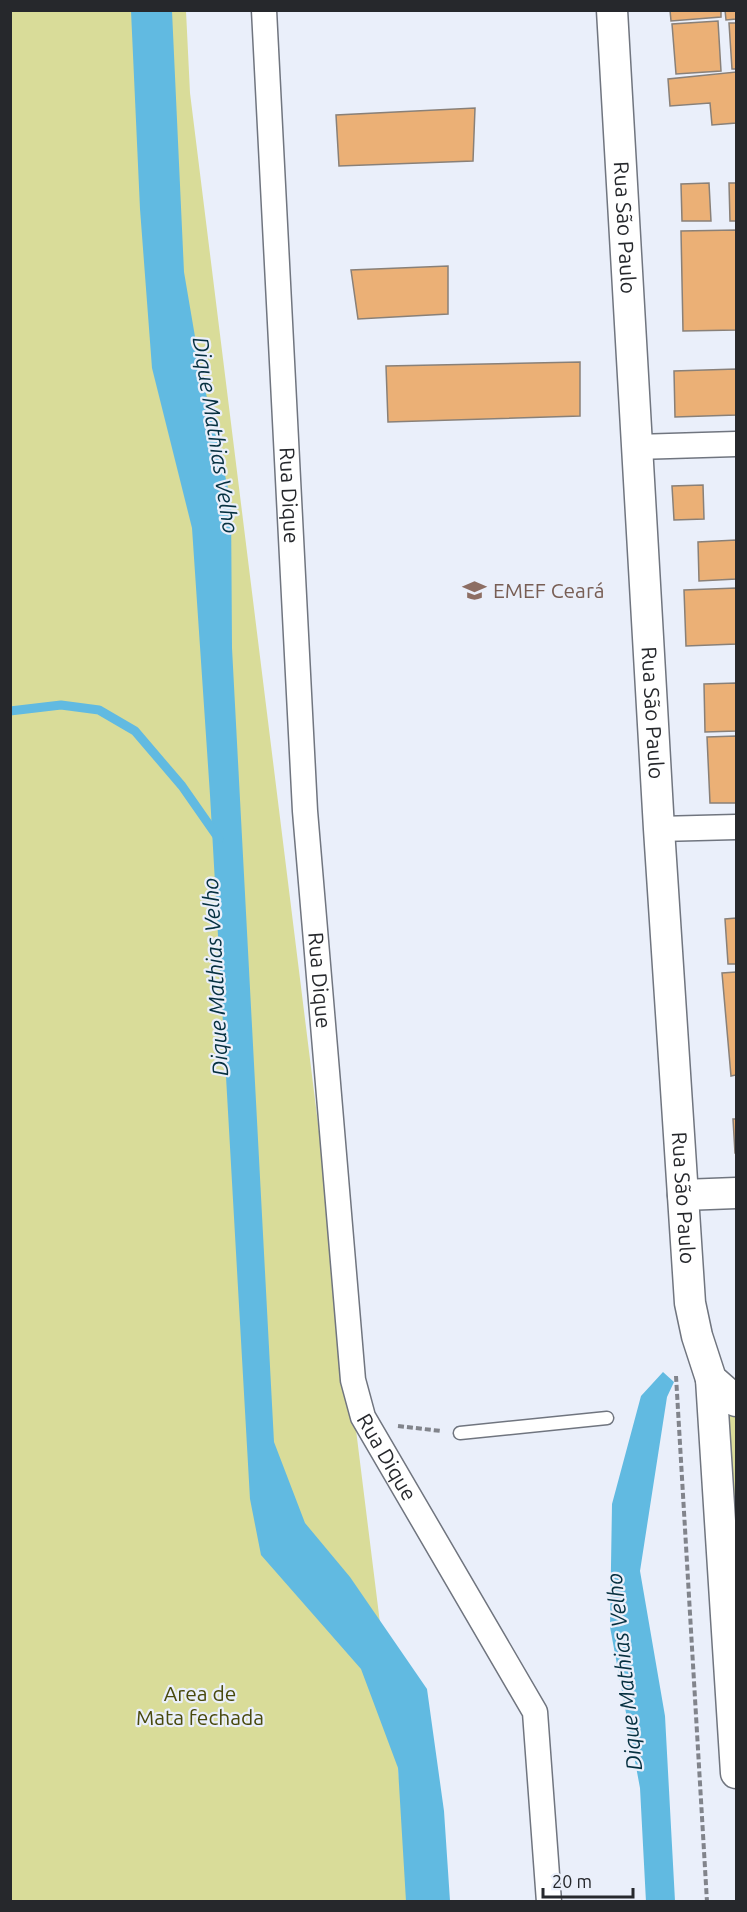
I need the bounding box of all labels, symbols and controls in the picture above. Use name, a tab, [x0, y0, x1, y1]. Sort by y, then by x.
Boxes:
street label: Rua São Paulo	[610, 161, 641, 294]
water label: Dique Mathias Velho	[189, 335, 244, 535]
street label: Rua Dique	[275, 446, 304, 544]
school or university icon: EMEF Ceará	[462, 578, 488, 604]
place label: EMEF Ceará	[493, 578, 605, 602]
street label: Rua São Paulo	[638, 646, 669, 780]
water label: Dique Mathias Velho	[197, 877, 232, 1077]
street label: Rua Dique	[304, 931, 336, 1029]
street label: Rua São Paulo	[668, 1131, 700, 1265]
street label: Rua Dique	[353, 1409, 422, 1504]
water label: Dique Mathias Velho	[601, 1572, 646, 1772]
park label: Area de Mata fechada	[136, 1681, 264, 1729]
scale bar	[543, 1861, 633, 1899]
text: 20 m	[552, 1871, 592, 1891]

